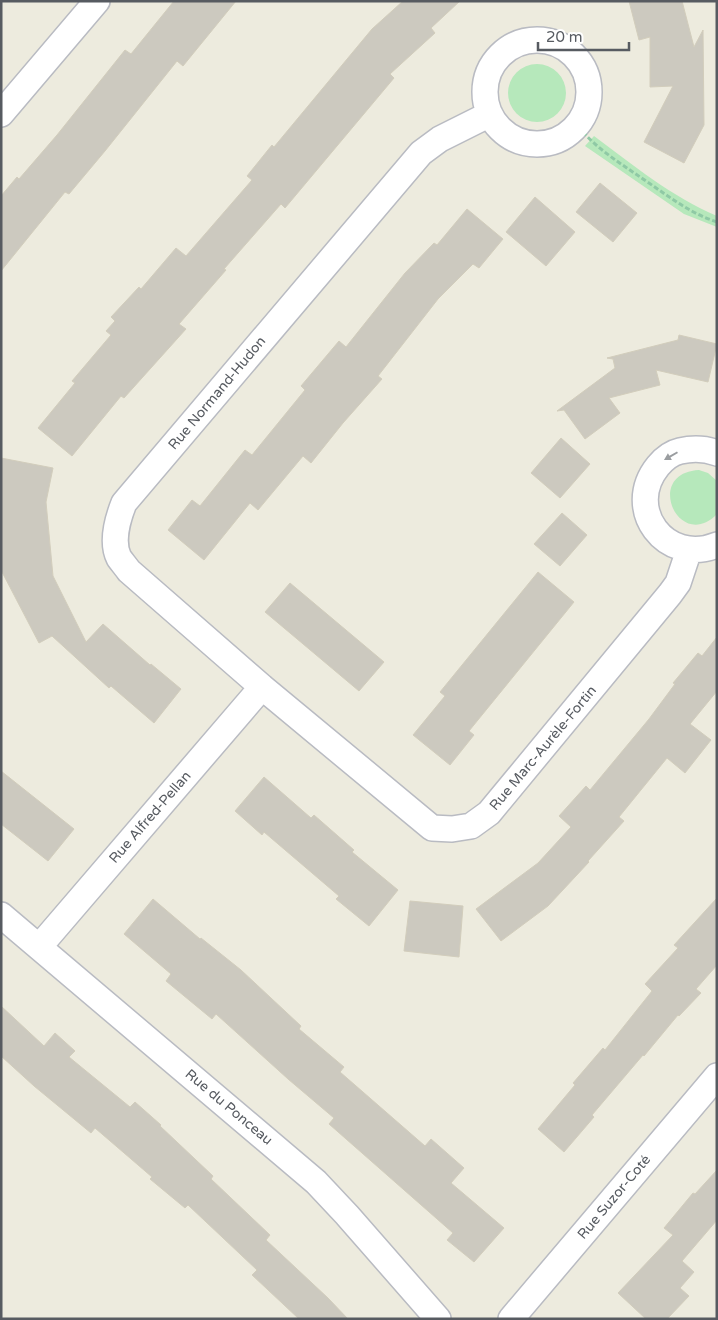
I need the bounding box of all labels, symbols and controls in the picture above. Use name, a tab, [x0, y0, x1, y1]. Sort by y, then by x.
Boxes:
scale bar	[538, 20, 629, 52]
text: 20 m	[546, 28, 583, 46]
street label: Rue Normand-Hudon	[165, 333, 269, 453]
one-way arrow	[663, 452, 678, 460]
street label: Rue Marc-Aurèle-Fortin	[486, 682, 600, 814]
street label: Rue Alfred-Pellan	[105, 767, 195, 867]
street label: Rue du Ponceau	[182, 1065, 276, 1149]
street label: Rue Suzor-Coté	[574, 1151, 654, 1243]

